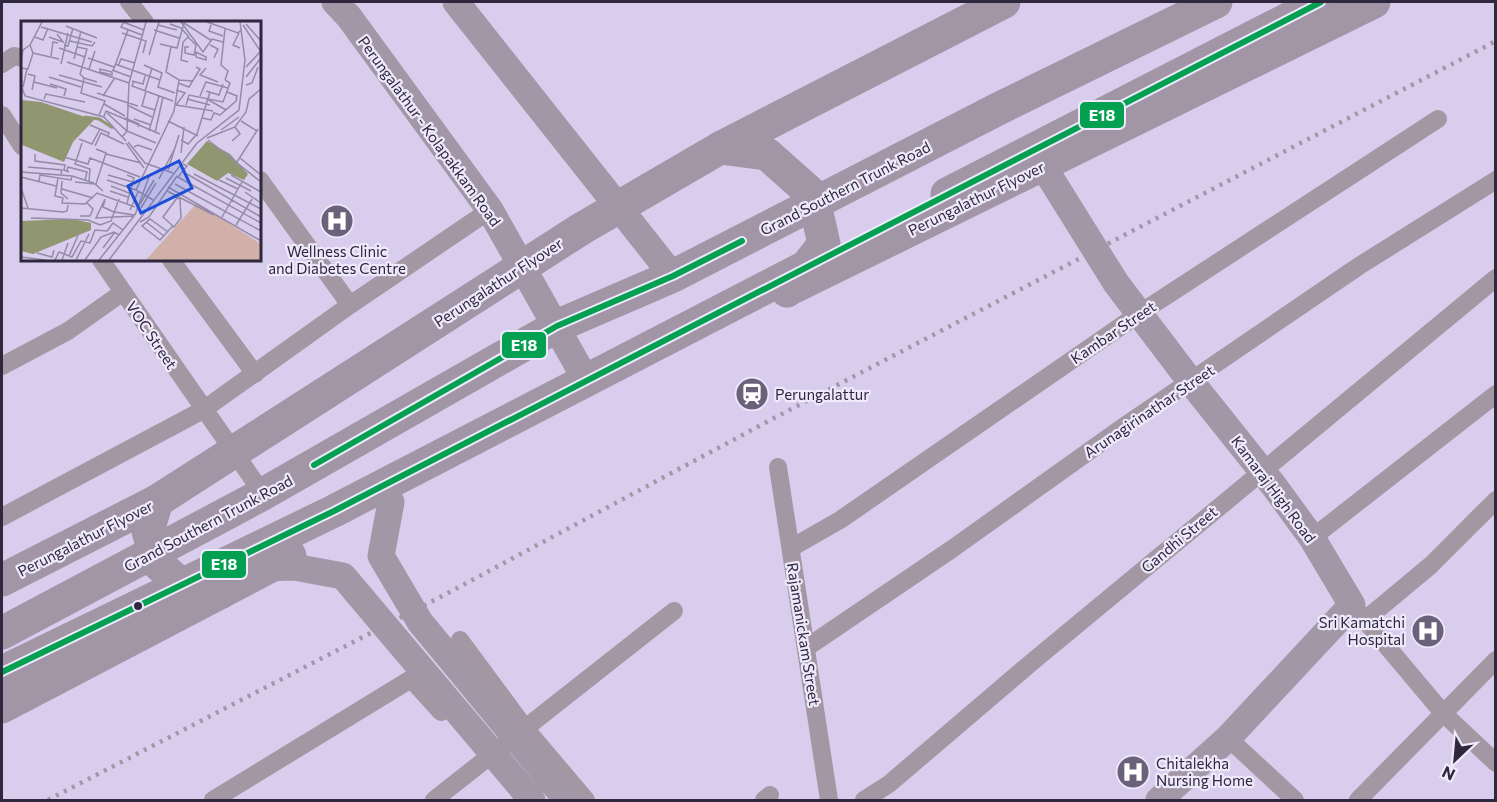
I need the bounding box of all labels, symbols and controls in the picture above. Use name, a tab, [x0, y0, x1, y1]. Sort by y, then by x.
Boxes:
inset map	[21, 21, 261, 261]
street label: Perungalathur - Kolapakkam Road	[355, 32, 505, 230]
line badge: E18	[1079, 101, 1125, 129]
text: E18	[1089, 105, 1115, 124]
street label: Grand Southern Trunk Road	[757, 137, 933, 239]
street label: Perungalathur Flyover	[905, 157, 1047, 239]
hospital icon: Wellness Clinic and Diabetes Centre	[319, 203, 355, 239]
street label: Perungalathur Flyover	[430, 234, 566, 330]
place label: Wellness Clinic and Diabetes Centre	[268, 242, 406, 277]
street label: Kambar Street	[1067, 297, 1159, 367]
street label: VOC Street	[123, 298, 181, 372]
line badge: E18	[501, 331, 547, 359]
text: E18	[511, 335, 537, 354]
street label: Arunagirinathar Street	[1080, 361, 1218, 461]
station icon: Perungalattur	[734, 376, 770, 412]
place label: Perungalattur	[775, 385, 869, 403]
street label: Kamaraj High Road	[1228, 432, 1320, 546]
street label: Grand Southern Trunk Road	[121, 471, 295, 575]
street label: Perungalathur Flyover	[14, 496, 156, 580]
street label: Gandhi Street	[1137, 502, 1221, 576]
line badge: E18	[201, 550, 247, 579]
text: E18	[211, 554, 237, 573]
street label: Rajamanickam Street	[784, 561, 824, 707]
unlabelled marker	[132, 600, 144, 612]
place label: Sri Kamatchi Hospital	[1319, 613, 1405, 648]
hospital icon: Sri Kamatchi Hospital	[1410, 613, 1446, 649]
north arrow	[1425, 730, 1485, 790]
hospital icon: Chitalekha Nursing Home	[1115, 754, 1151, 790]
place label: Chitalekha Nursing Home	[1156, 754, 1253, 789]
text: N	[1439, 763, 1458, 785]

